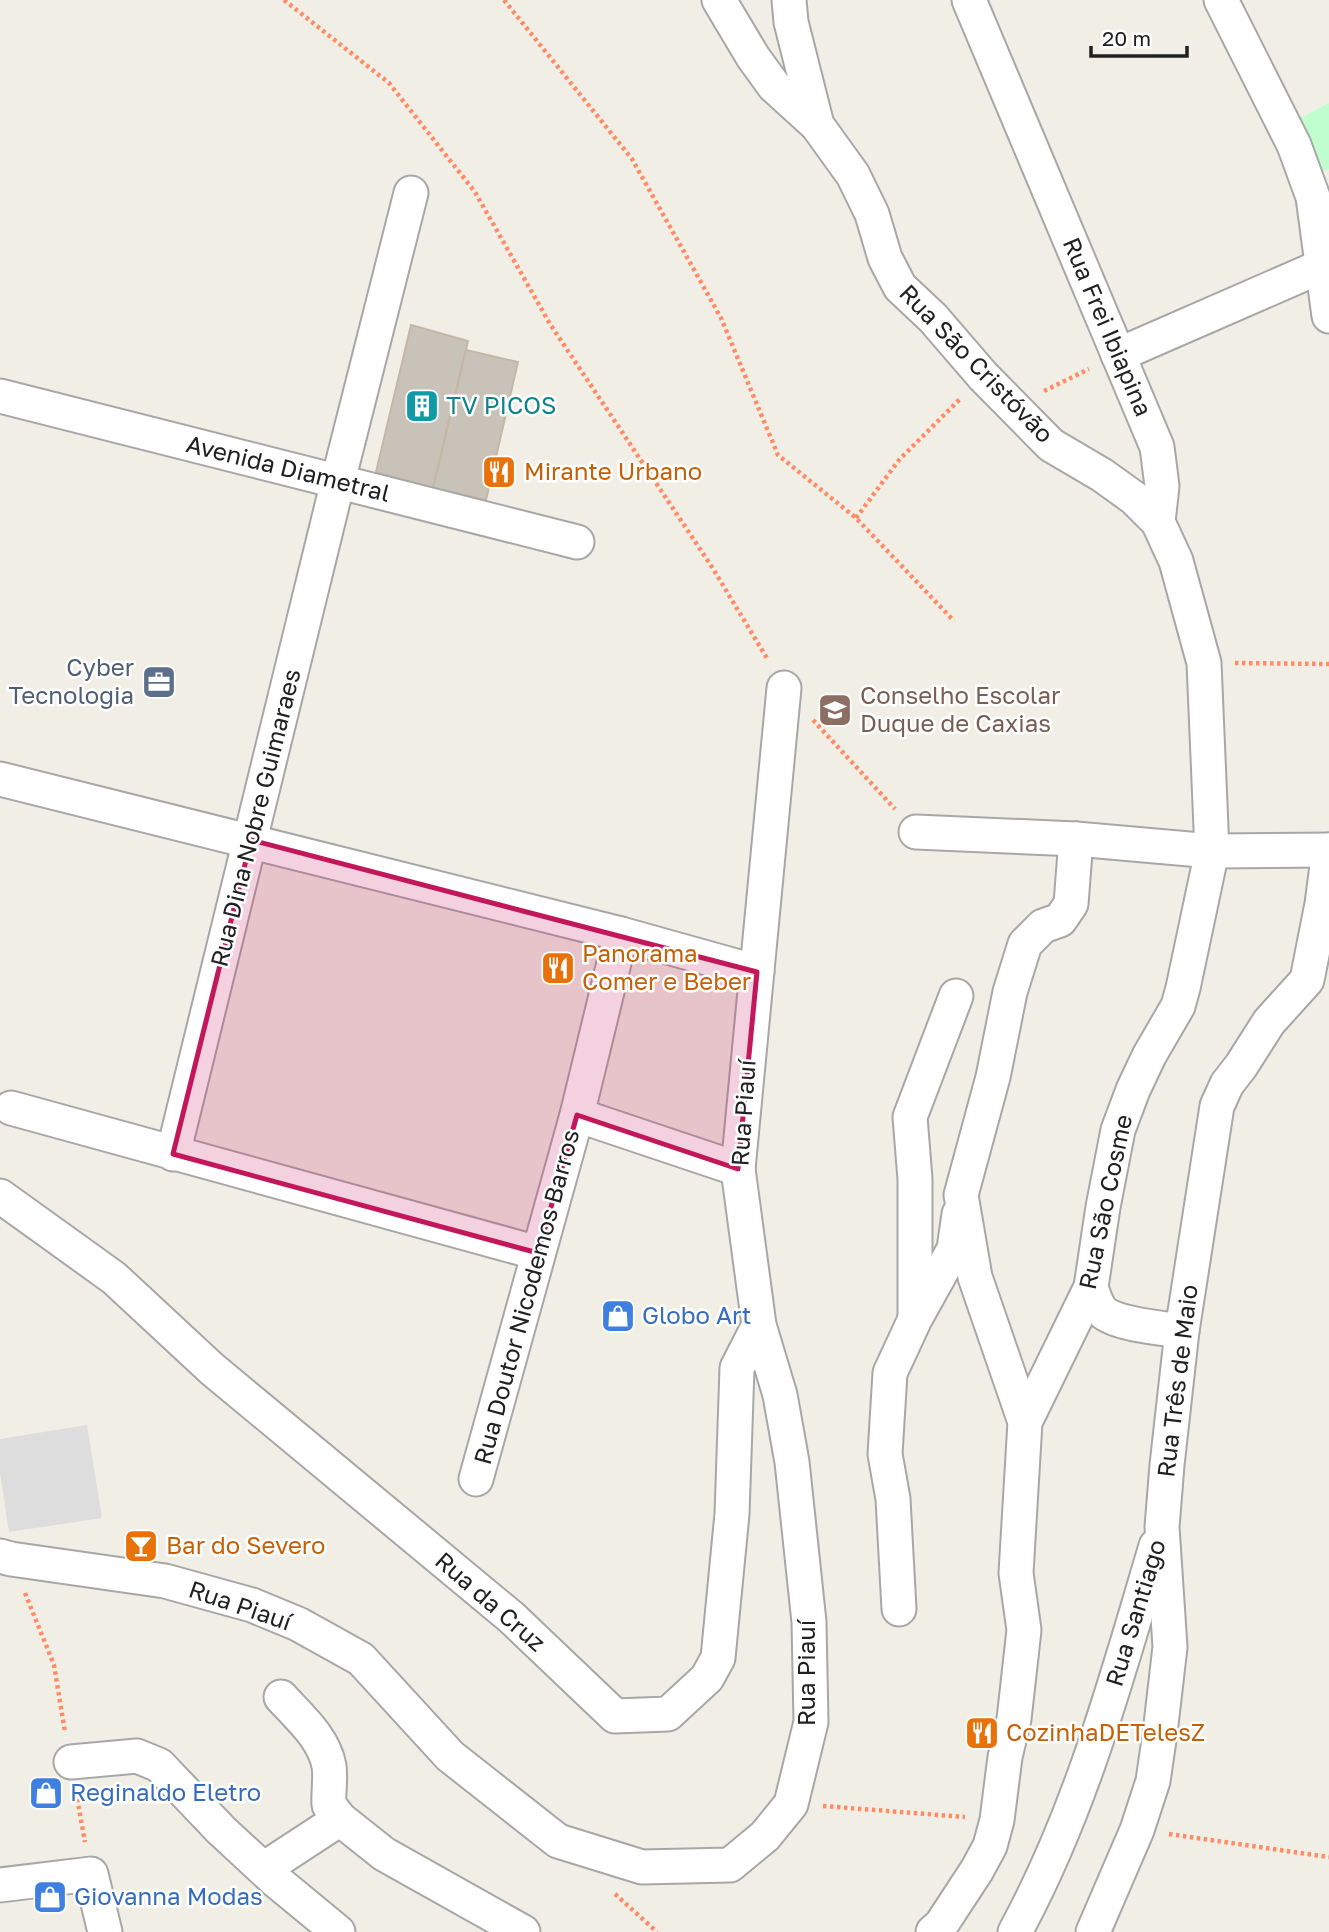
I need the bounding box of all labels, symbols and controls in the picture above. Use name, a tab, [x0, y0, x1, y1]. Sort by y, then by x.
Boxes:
scale bar	[1091, 14, 1187, 58]
text: 20 m	[1102, 25, 1151, 51]
street label: Rua Frei Ibiapina	[1058, 233, 1159, 420]
street label: Rua São Cristóvão	[894, 278, 1060, 448]
building icon: TV PICOS	[403, 387, 441, 425]
place label: TV PICOS	[446, 390, 556, 419]
street label: Avenida Diametral	[183, 428, 393, 507]
restaurant icon: Mirante Urbano	[480, 453, 518, 491]
place label: Mirante Urbano	[524, 456, 702, 485]
place label: Cyber Tecnologia	[9, 652, 134, 709]
office icon: Cyber Tecnologia	[140, 663, 178, 701]
street label: Rua Dina Nobre Guimaraes	[203, 666, 306, 970]
place label: Conselho Escolar Duque de Caxias	[860, 680, 1060, 737]
school or university icon: Conselho Escolar Duque de Caxias	[816, 691, 854, 729]
place label: Panorama Comer e Beber	[582, 938, 751, 995]
restaurant icon: Panorama Comer e Beber	[539, 949, 577, 987]
street label: Rua Piauí	[724, 1057, 761, 1167]
street label: Rua São Cosme	[1072, 1112, 1137, 1292]
street label: Rua Doutor Nicodemos Barros	[467, 1126, 584, 1467]
street label: Rua Três de Maio	[1150, 1283, 1203, 1479]
shop icon: Globo Art	[599, 1297, 637, 1335]
place label: Globo Art	[642, 1300, 751, 1329]
bar icon: Bar do Severo	[122, 1527, 160, 1565]
place label: Bar do Severo	[166, 1530, 325, 1559]
street label: Rua Santiago	[1098, 1536, 1171, 1690]
street label: Rua da Cruz	[430, 1545, 552, 1657]
street label: Rua Piauí	[185, 1574, 297, 1636]
street label: Rua Piauí	[791, 1618, 820, 1726]
restaurant icon: CozinhaDETelesZ	[963, 1714, 1001, 1752]
place label: CozinhaDETelesZ	[1006, 1717, 1205, 1746]
shop icon: Reginaldo Eletro	[27, 1774, 65, 1812]
place label: Reginaldo Eletro	[70, 1777, 261, 1806]
shop icon: Giovanna Modas	[31, 1878, 69, 1916]
place label: Giovanna Modas	[74, 1881, 263, 1910]

